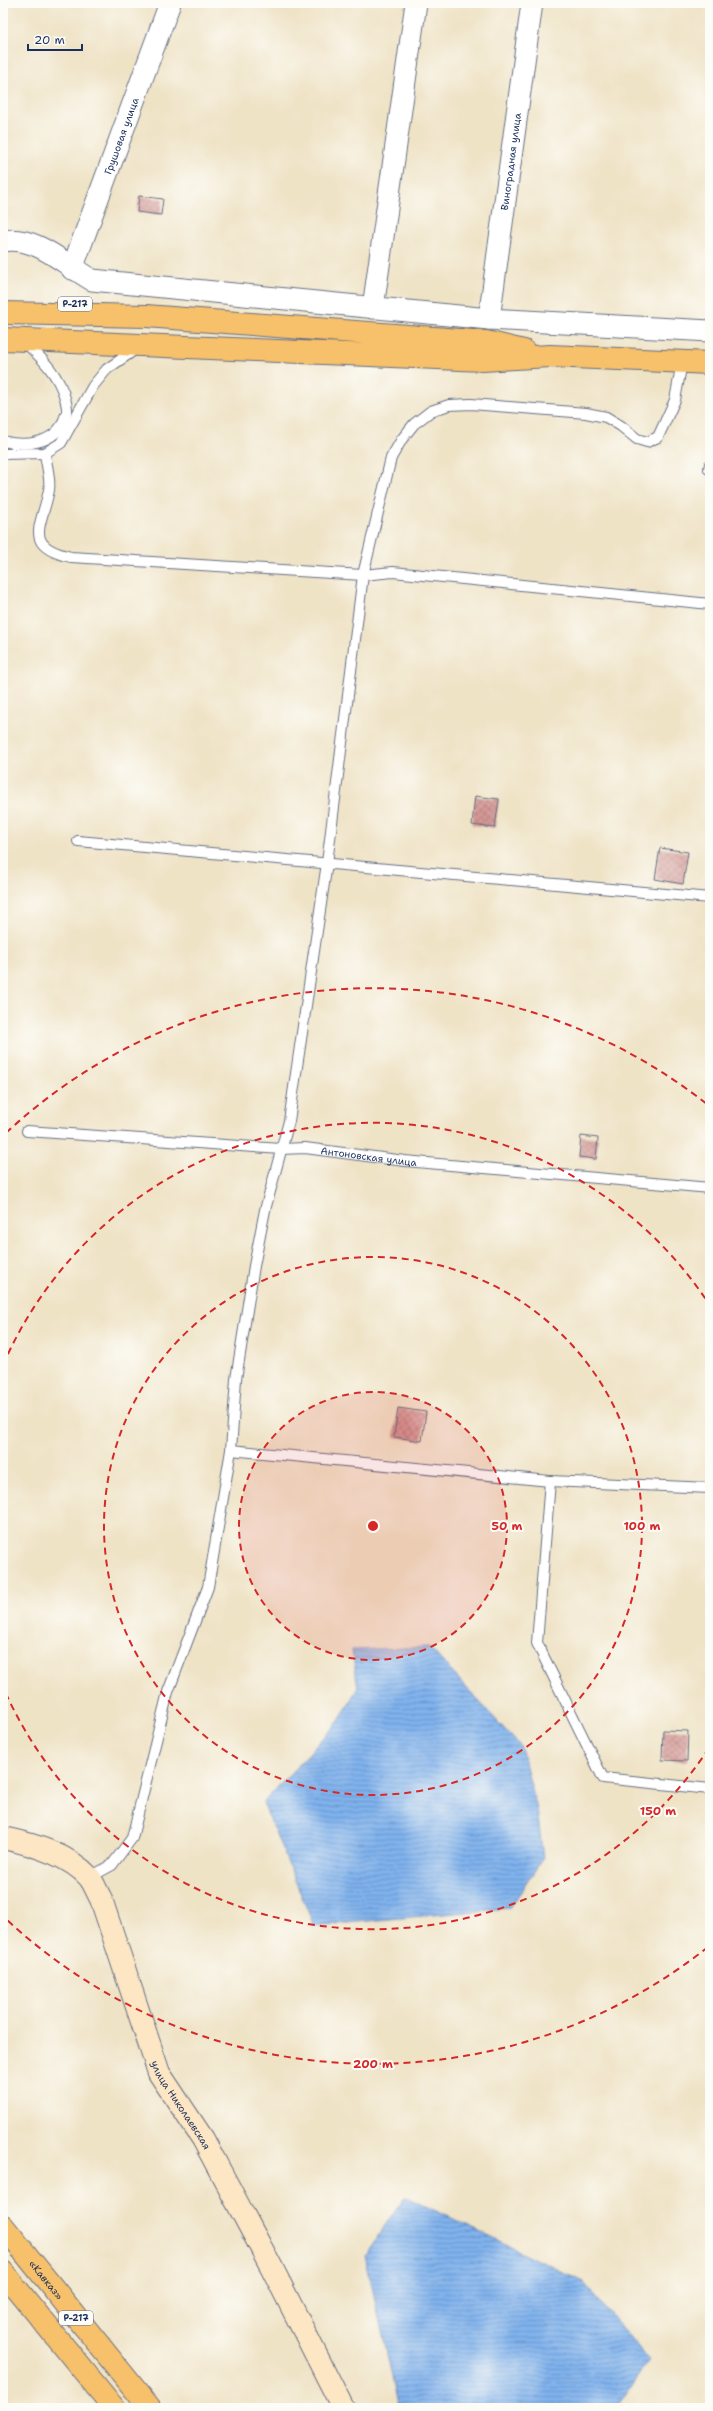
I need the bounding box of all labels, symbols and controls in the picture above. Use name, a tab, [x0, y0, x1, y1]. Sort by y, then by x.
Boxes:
scale bar	[28, 26, 82, 52]
text: 20 m	[34, 32, 65, 48]
street label: Грушовая улица	[101, 95, 141, 176]
street label: Виноградная улица	[497, 111, 524, 211]
road number: Р-217	[58, 297, 92, 311]
street label: Антоновская улица	[320, 1144, 418, 1169]
text: 50 m	[492, 1518, 523, 1534]
text: 100 m	[624, 1518, 661, 1534]
centre of rings	[366, 1519, 380, 1533]
text: 150 m	[640, 1803, 676, 1819]
text: 200 m	[353, 2056, 393, 2072]
street label: улица Николаевская	[149, 2059, 214, 2152]
street label: «Кавказ»	[27, 2257, 66, 2302]
road number: Р-217	[59, 2311, 93, 2325]

